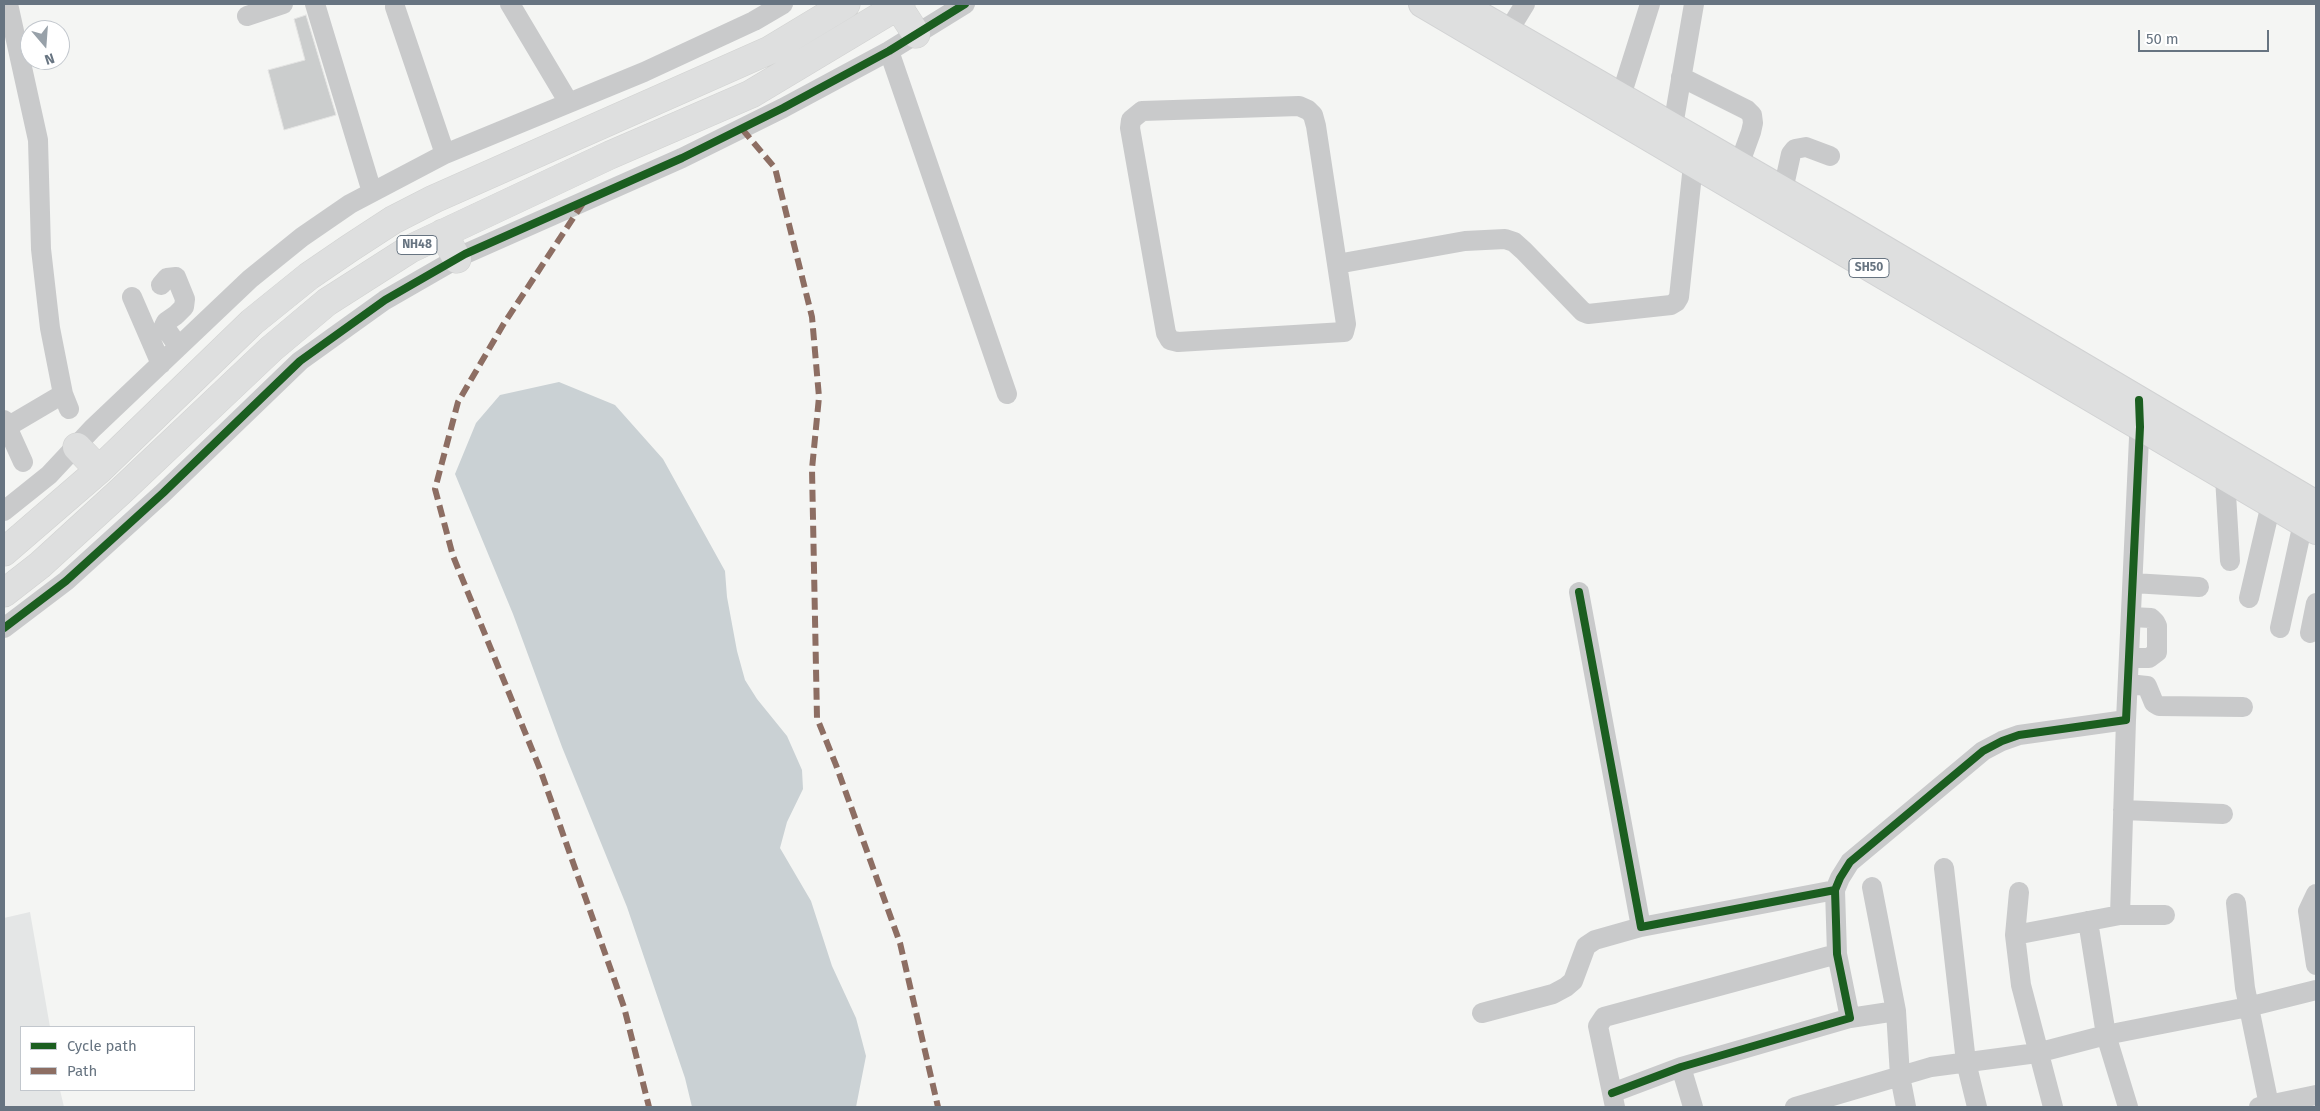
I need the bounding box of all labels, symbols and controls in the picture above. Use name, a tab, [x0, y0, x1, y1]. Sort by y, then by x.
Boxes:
north arrow	[20, 20, 70, 70]
scale bar	[2140, 20, 2271, 52]
text: 50 m	[2146, 30, 2179, 48]
text: N	[42, 49, 57, 68]
road number: NH48	[397, 236, 437, 254]
road number: SH50	[1849, 258, 1889, 278]
legend	[20, 1026, 195, 1091]
text: Cycle path	[67, 1037, 137, 1055]
text: Path	[67, 1062, 97, 1080]

